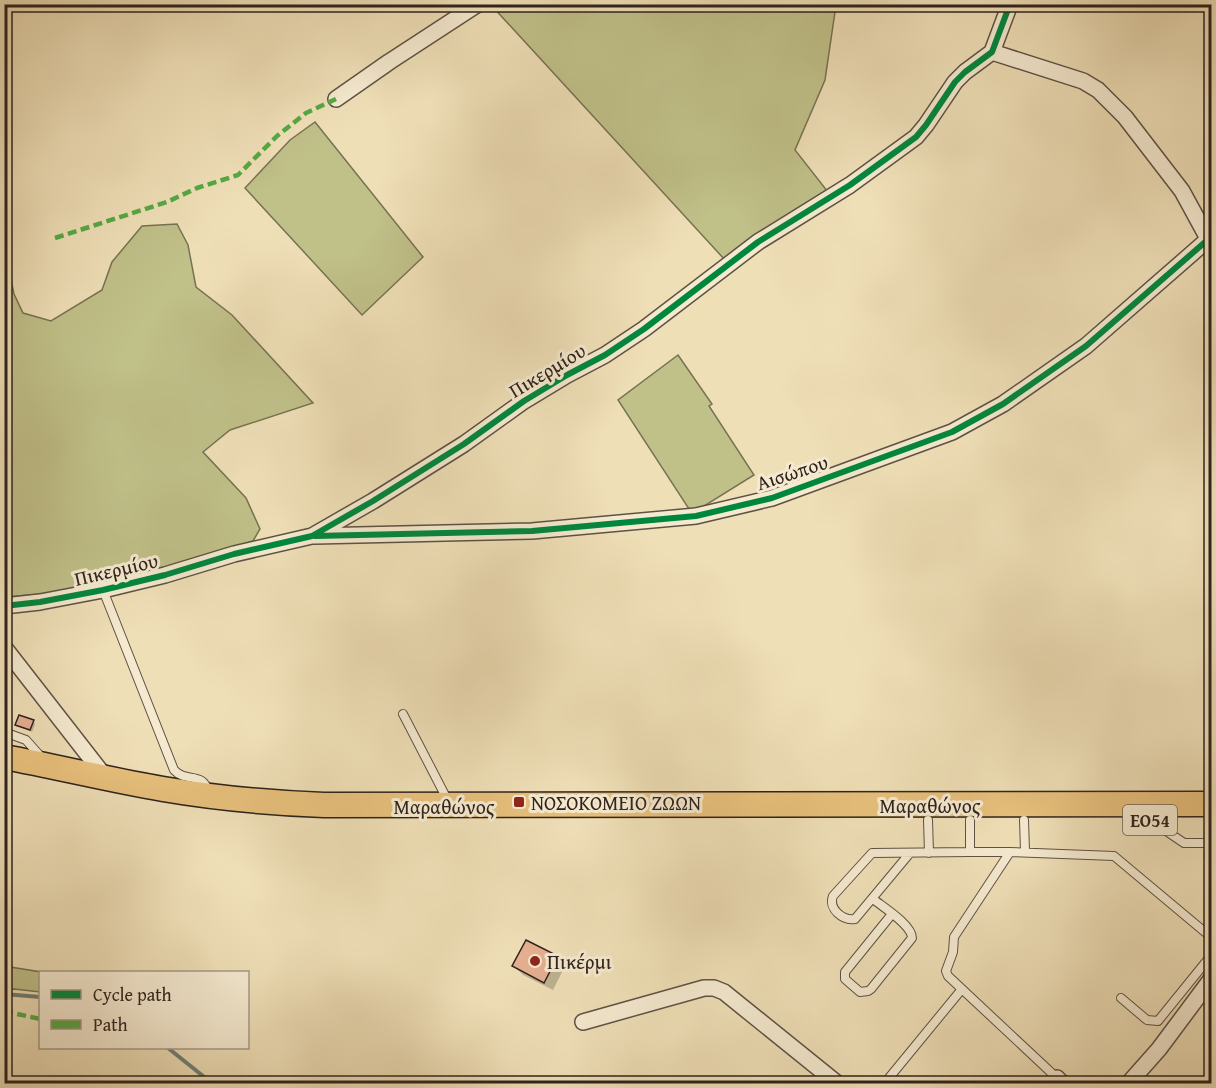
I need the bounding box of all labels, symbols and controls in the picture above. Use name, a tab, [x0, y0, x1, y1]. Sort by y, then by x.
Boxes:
street label: Πικερμίου	[503, 336, 591, 404]
street label: Αισώπου	[752, 447, 832, 497]
street label: Πικερμίου	[71, 545, 161, 593]
place label: ΝΟΣΟΚΟΜΕΙΟ ΖΩΩΝ	[531, 788, 701, 817]
street label: Μαραθώνος	[880, 791, 981, 820]
street label: Μαραθώνος	[394, 792, 495, 821]
marker: ΝΟΣΟΚΟΜΕΙΟ ΖΩΩΝ	[512, 795, 526, 809]
road number: ΕΟ54	[1123, 805, 1177, 835]
place label: Πικέρμι	[547, 947, 612, 976]
marker: Πικέρμι	[528, 954, 542, 968]
legend	[39, 971, 249, 1049]
text: Cycle path	[93, 981, 172, 1008]
text: Path	[93, 1011, 128, 1038]

